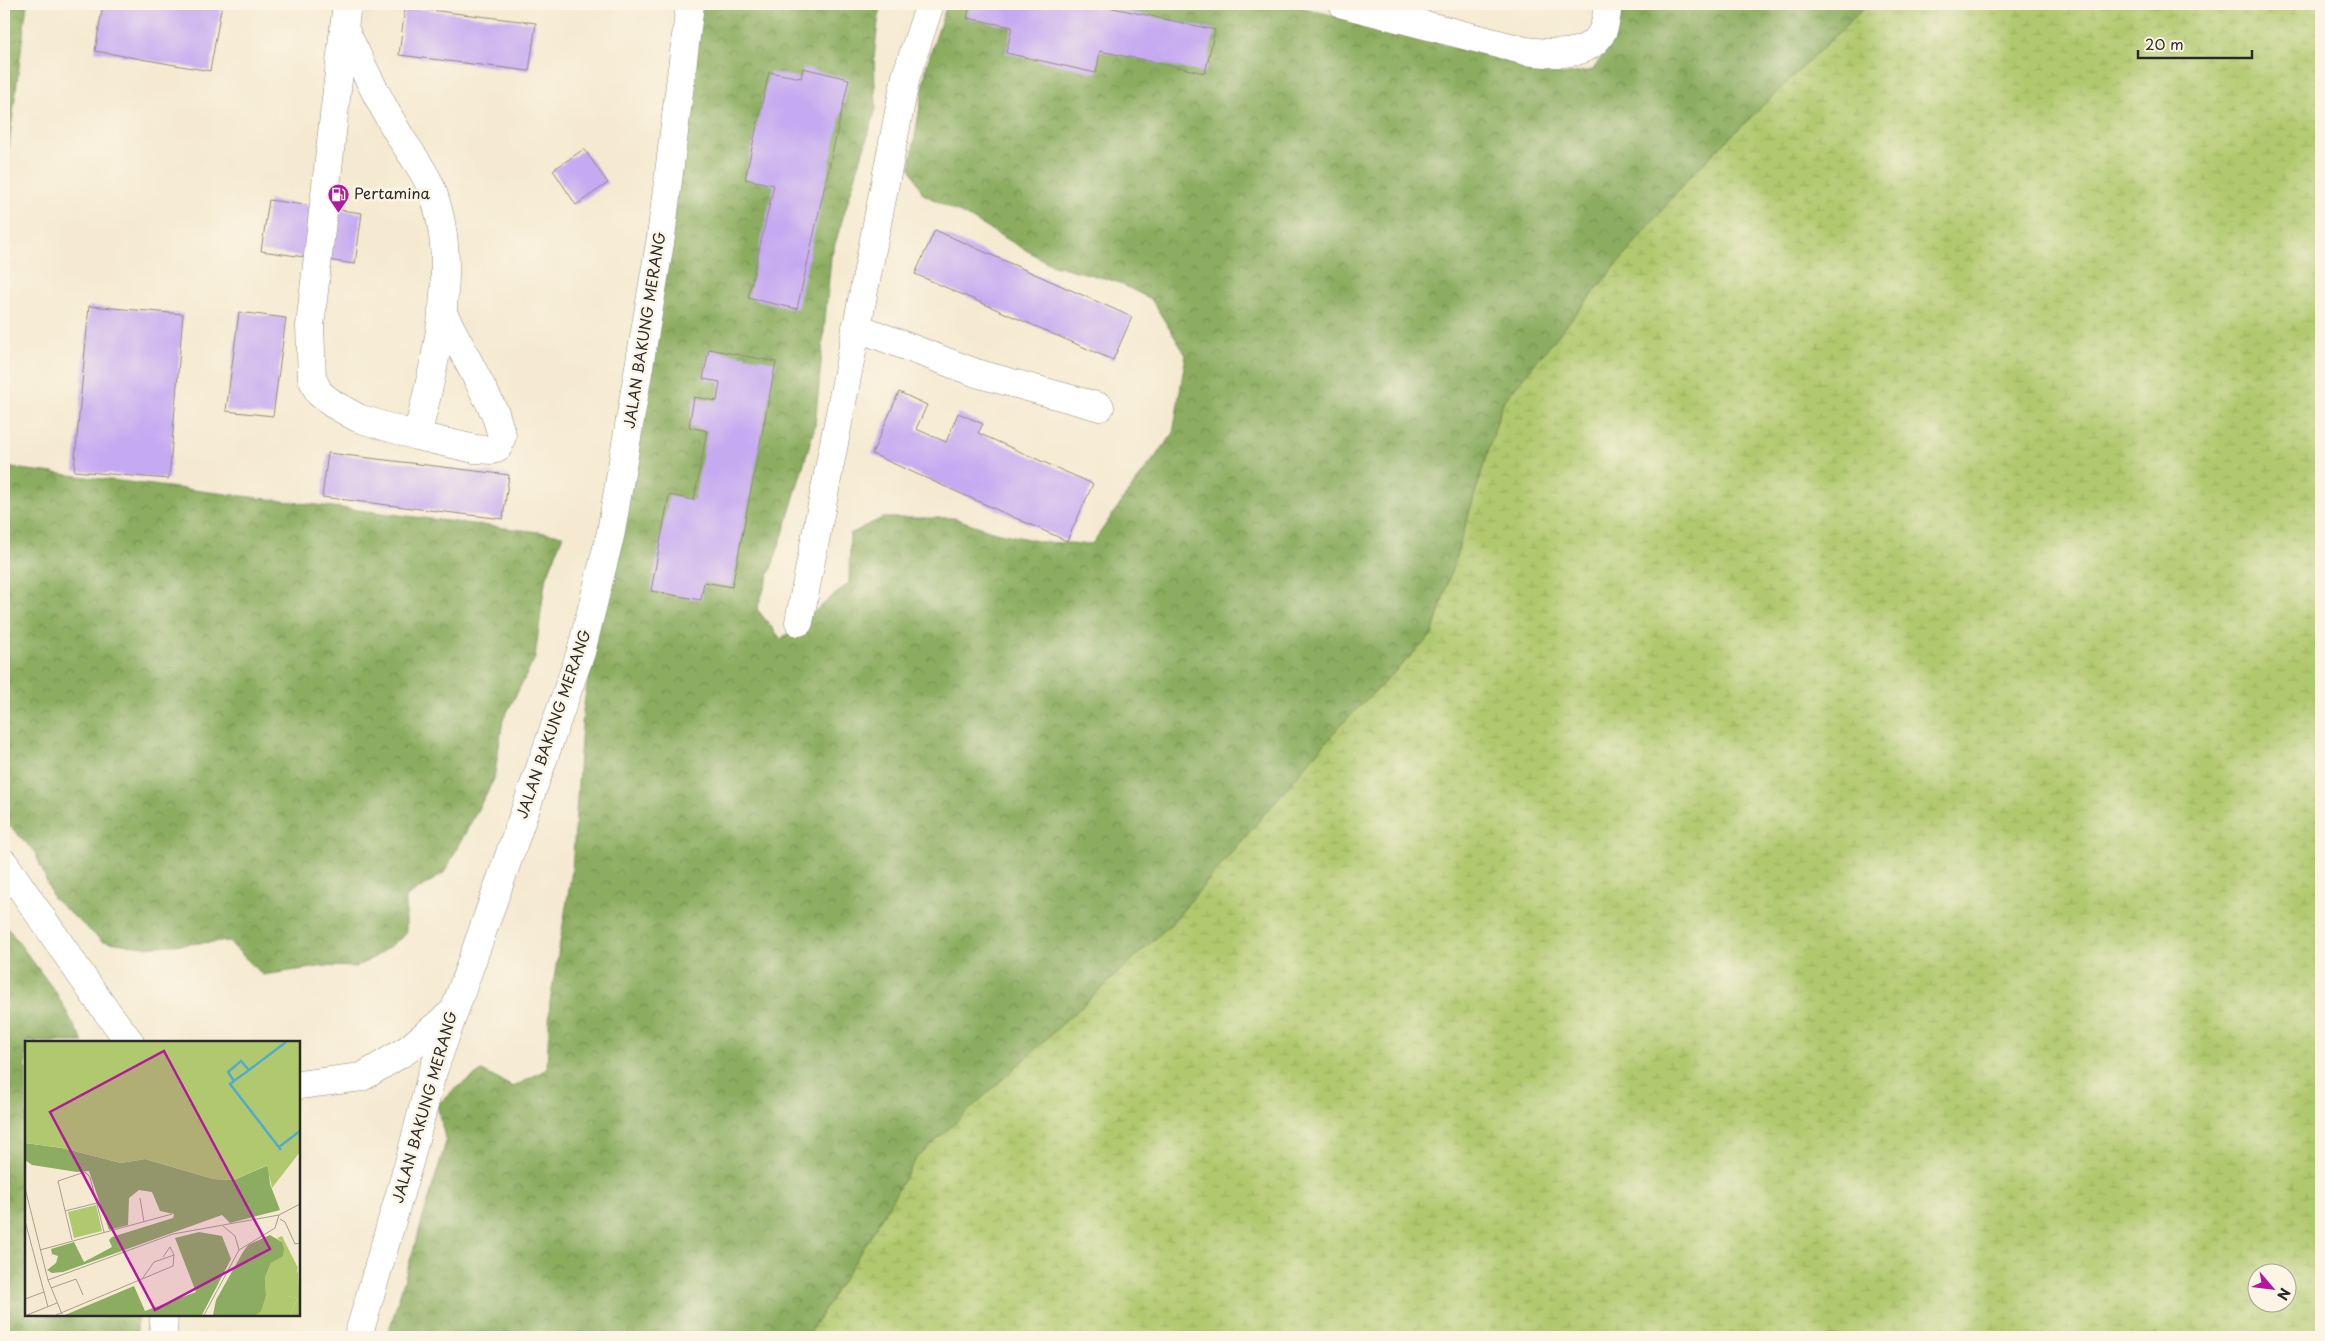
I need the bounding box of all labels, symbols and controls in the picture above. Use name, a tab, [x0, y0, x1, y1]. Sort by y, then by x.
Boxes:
scale bar	[2138, 28, 2251, 60]
text: 20 m	[2145, 32, 2184, 55]
place label: Pertamina	[354, 181, 430, 204]
fuel station icon: Pertamina	[326, 182, 350, 213]
street label: JALAN BAKUNG MERANG	[617, 230, 670, 430]
street label: JALAN BAKUNG MERANG	[509, 626, 596, 821]
street label: JALAN BAKUNG MERANG	[385, 1008, 462, 1206]
inset map	[25, 1041, 300, 1316]
north arrow	[2248, 1264, 2298, 1314]
text: N	[2272, 1285, 2296, 1304]

